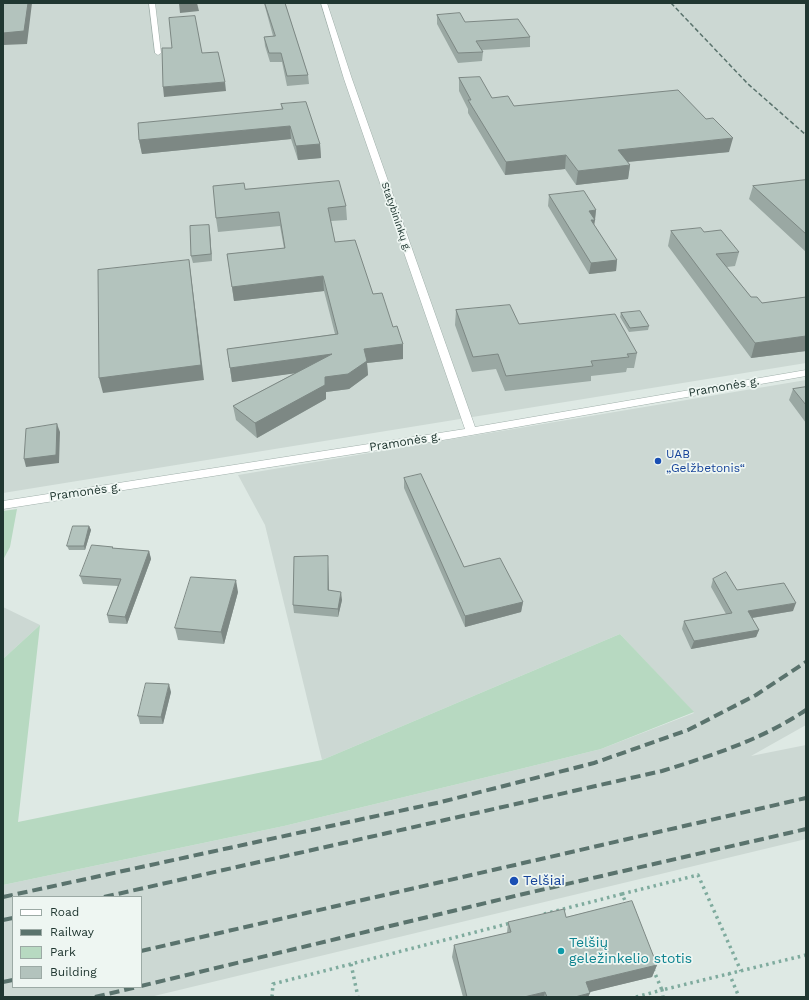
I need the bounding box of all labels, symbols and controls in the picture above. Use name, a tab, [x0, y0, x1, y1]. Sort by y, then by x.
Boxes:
street label: Statybininkų g.	[379, 181, 413, 253]
street label: Pramonės g.	[687, 374, 761, 400]
street label: Pramonės g.	[368, 429, 442, 455]
place label: UAB „Gelžbetonis“	[666, 447, 745, 475]
marker: UAB „Gelžbetonis“	[653, 456, 663, 466]
street label: Pramonės g.	[48, 480, 122, 504]
place label: Telšiai	[523, 873, 565, 889]
marker: Telšiai	[508, 875, 520, 887]
legend	[12, 896, 142, 988]
text: Road	[50, 905, 79, 919]
text: Railway	[50, 925, 94, 939]
place label: Telšių geležinkelio stotis	[569, 935, 692, 968]
text: Park	[50, 945, 76, 959]
marker: Telšių geležinkelio stotis	[556, 946, 566, 956]
text: Building	[50, 965, 97, 979]

